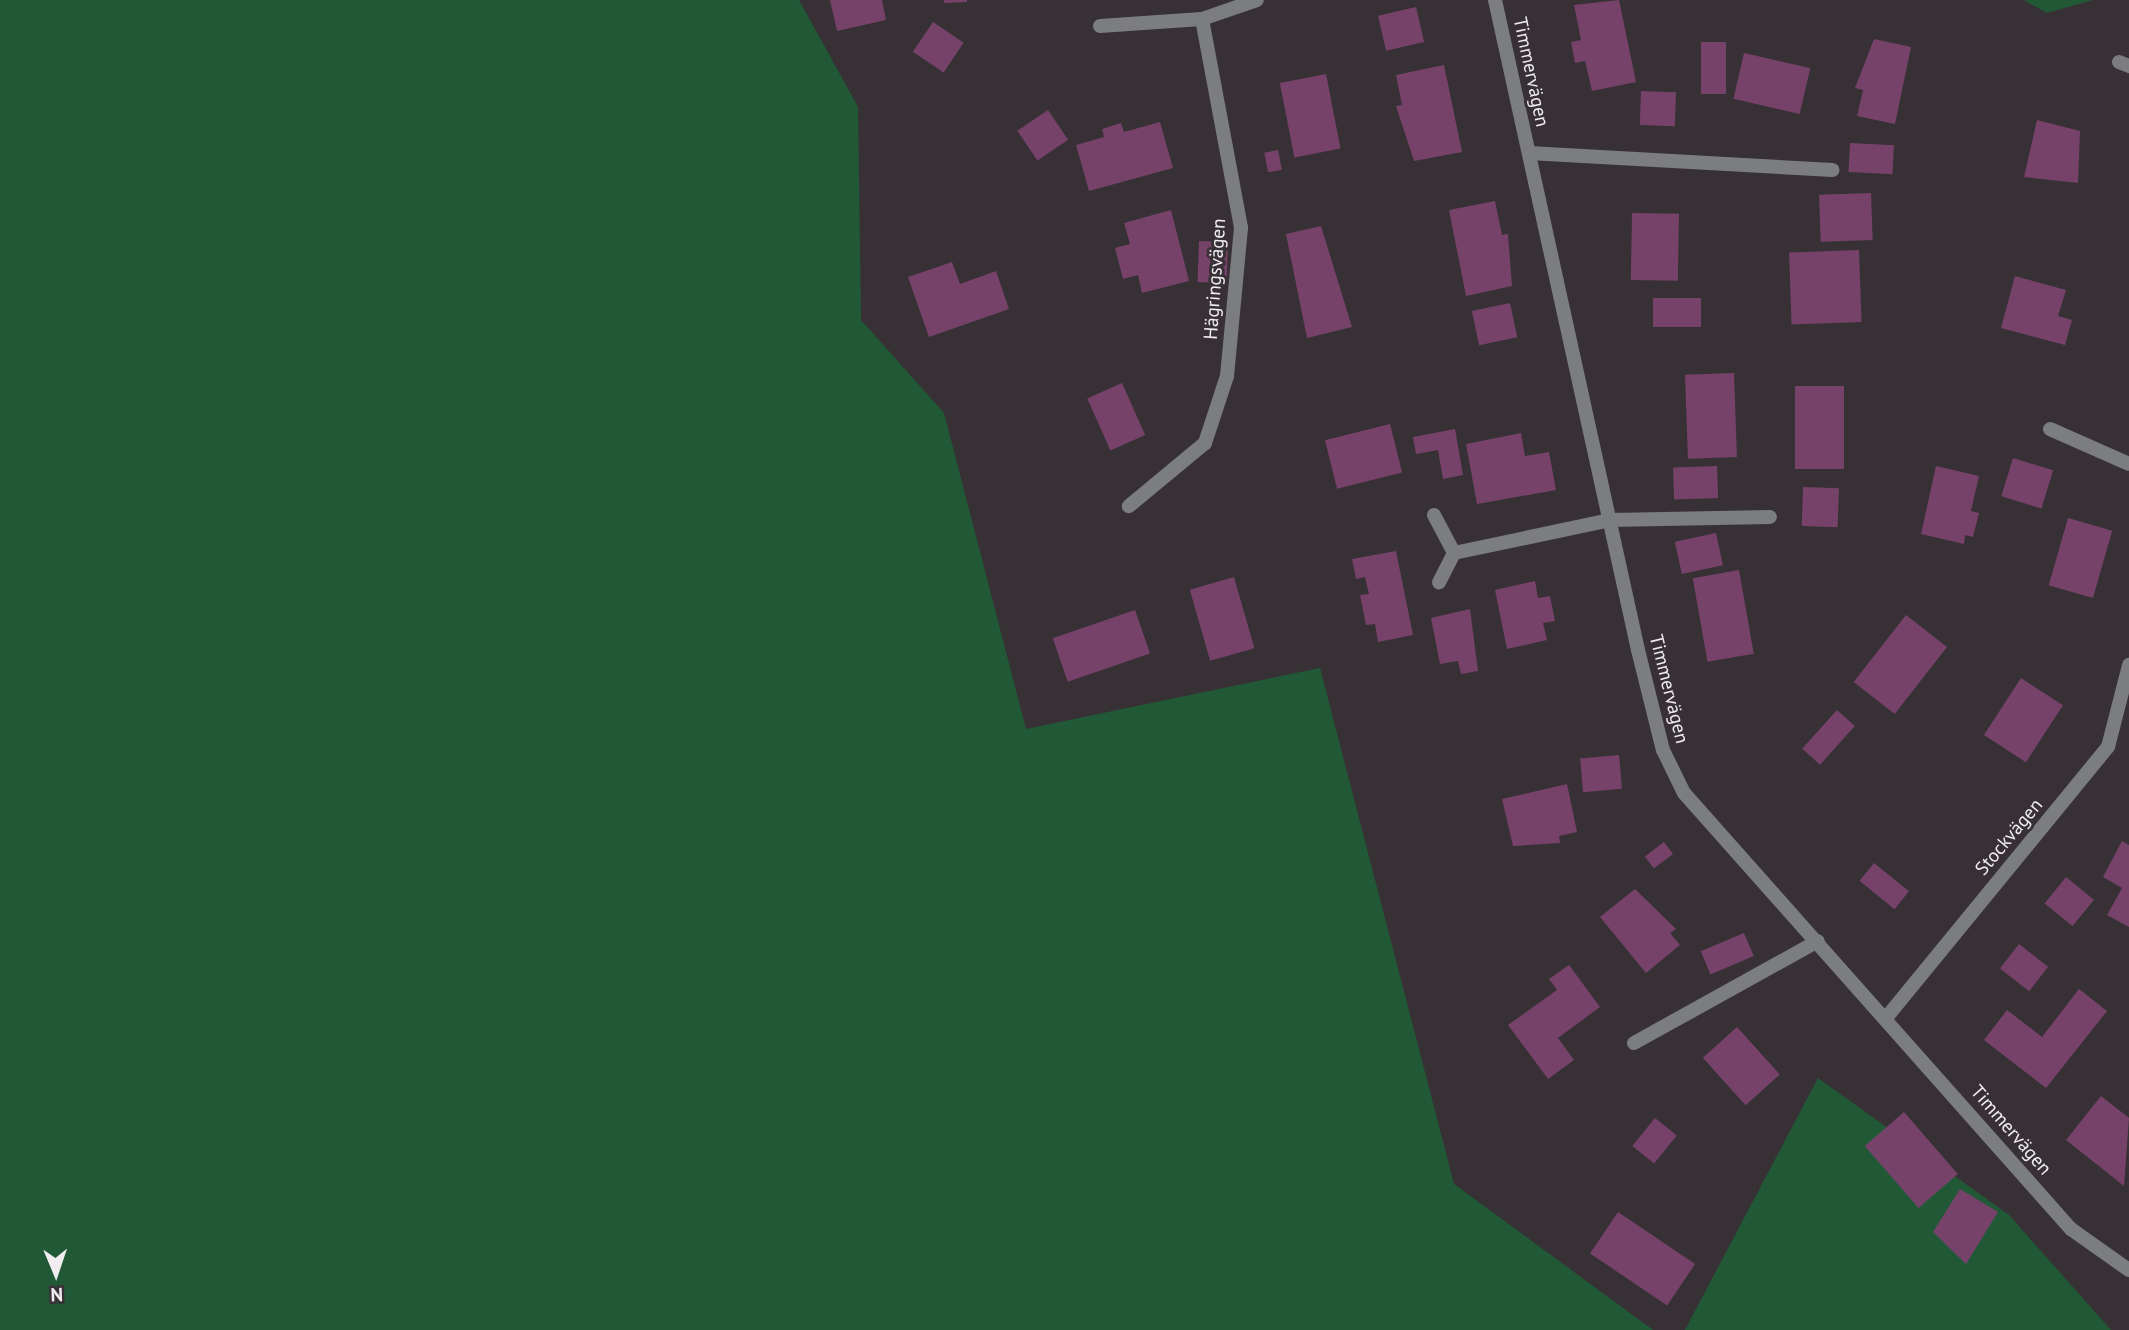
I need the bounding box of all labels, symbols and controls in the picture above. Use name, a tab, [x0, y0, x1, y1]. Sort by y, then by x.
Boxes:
street label: Timmervägen	[1508, 15, 1554, 129]
street label: Hägringsvägen	[1199, 218, 1231, 340]
street label: Timmervägen	[1644, 632, 1694, 746]
street label: Stockvägen	[1970, 794, 2048, 880]
street label: Timmervägen	[1966, 1080, 2056, 1180]
north arrow	[21, 1239, 91, 1309]
text: N	[50, 1283, 63, 1307]

